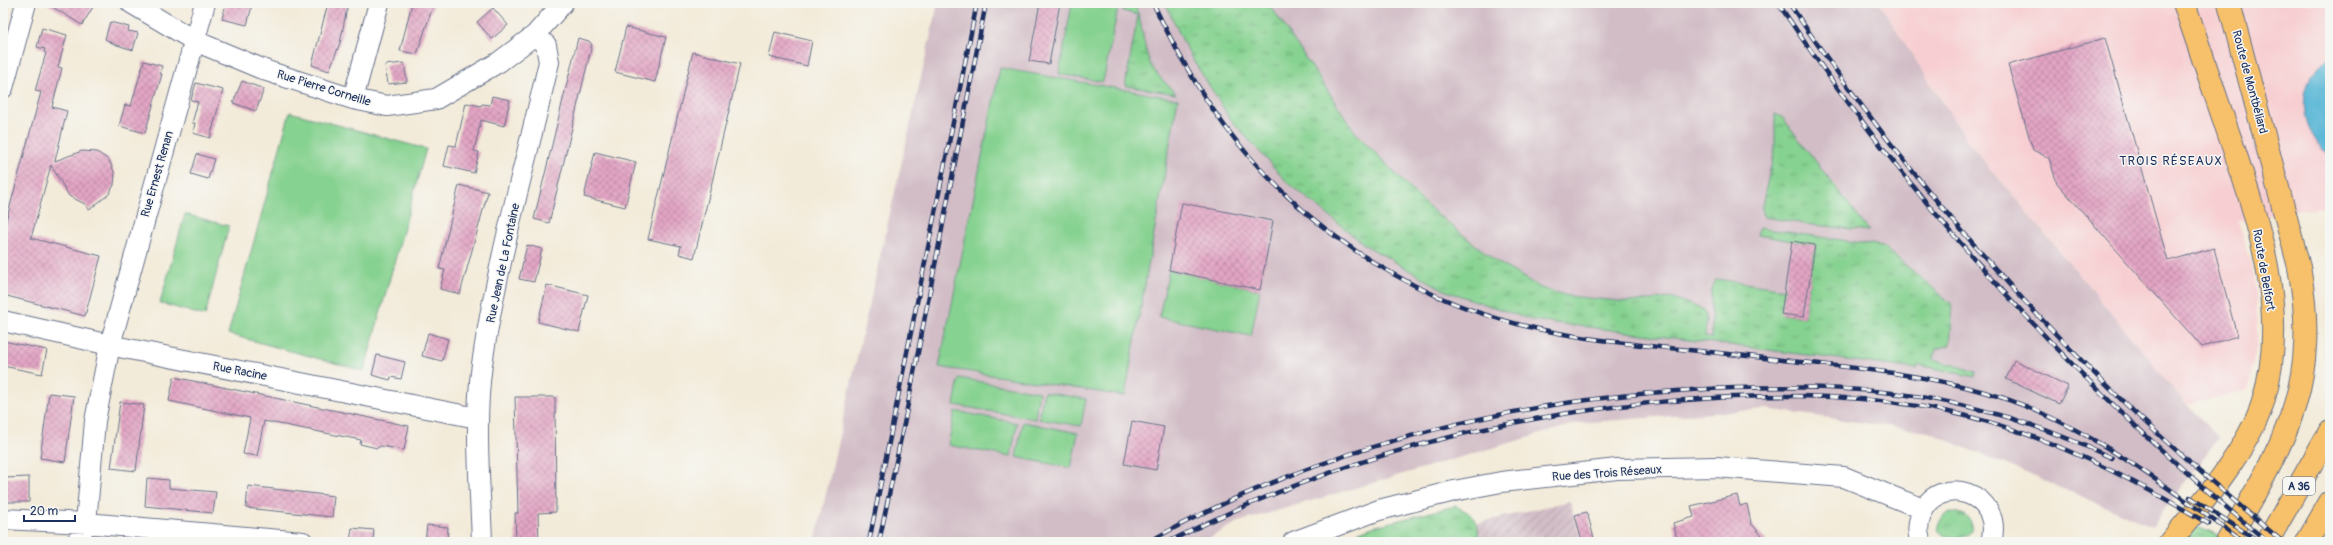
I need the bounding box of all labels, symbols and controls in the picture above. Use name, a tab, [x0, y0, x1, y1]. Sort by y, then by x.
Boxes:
street label: Route de Montbéliard	[2228, 29, 2271, 136]
street label: Rue Pierre Corneille	[275, 67, 373, 110]
street label: Rue Ernest Renan	[138, 129, 177, 219]
district label: TROIS RÉSEAUX	[2119, 153, 2223, 169]
street label: Rue Jean de La Fontaine	[483, 202, 524, 324]
street label: Route de Belfort	[2249, 228, 2278, 312]
street label: Rue Racine	[212, 359, 268, 384]
street label: Rue des Trois Réseaux	[1552, 462, 1663, 485]
road number: A 36	[2283, 477, 2315, 495]
scale bar	[24, 497, 75, 523]
text: 20 m	[30, 504, 59, 519]

